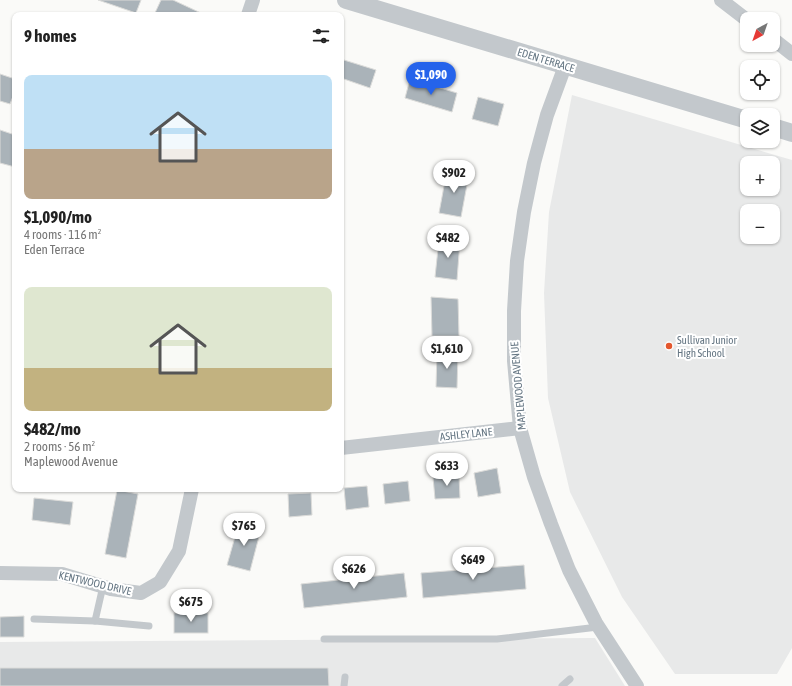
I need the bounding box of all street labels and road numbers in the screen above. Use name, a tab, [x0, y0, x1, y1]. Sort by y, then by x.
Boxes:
street label: EDEN TERRACE	[516, 46, 576, 74]
street label: MAPLEWOOD AVENUE	[508, 341, 528, 431]
street label: ASHLEY LANE	[439, 425, 493, 443]
street label: KENTWOOD DRIVE	[57, 569, 133, 597]

